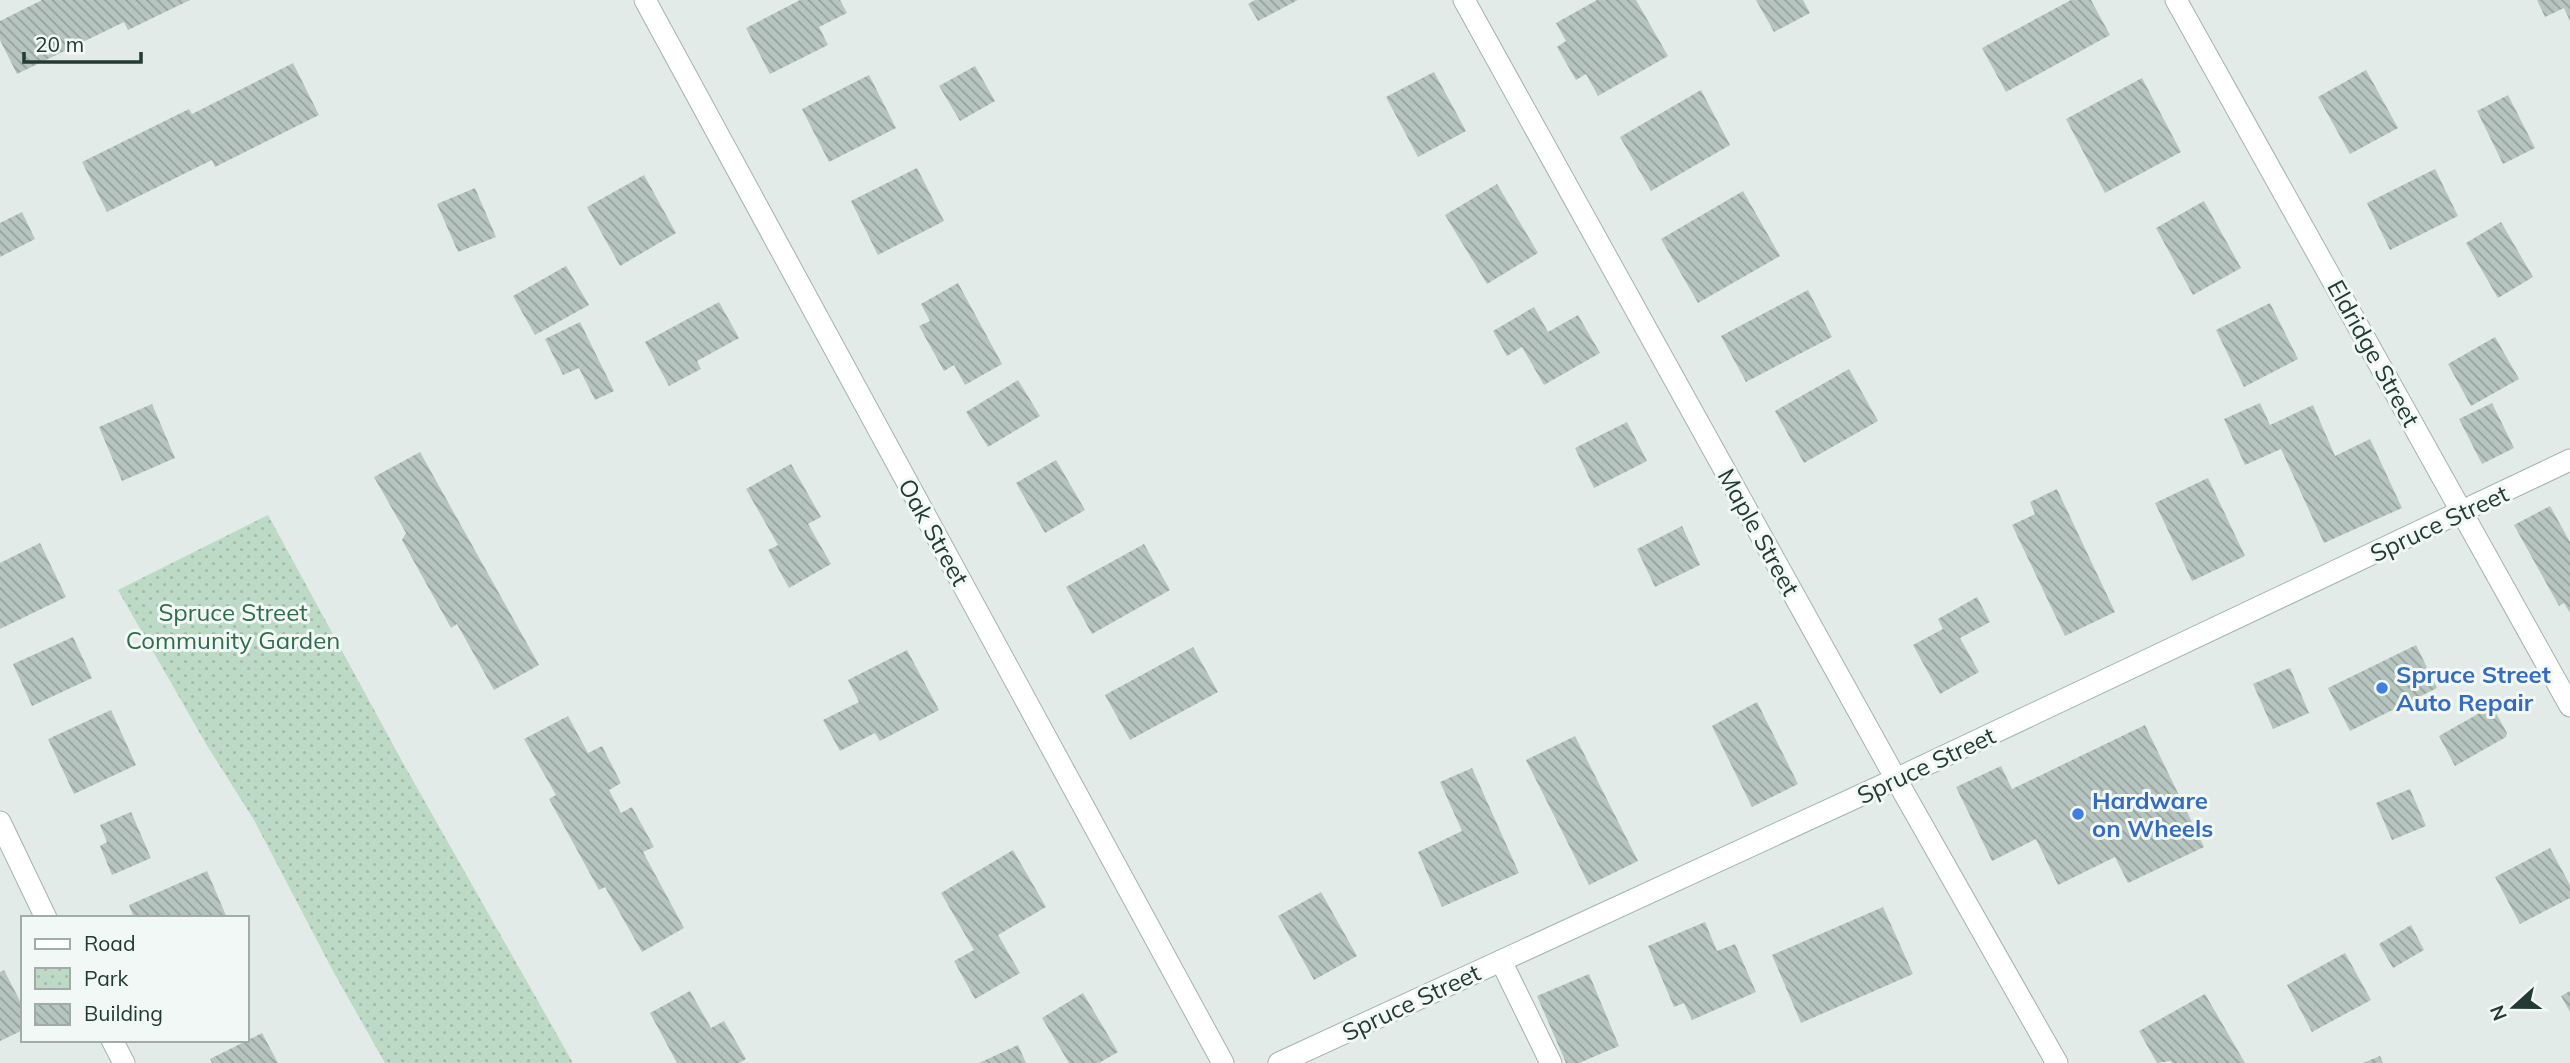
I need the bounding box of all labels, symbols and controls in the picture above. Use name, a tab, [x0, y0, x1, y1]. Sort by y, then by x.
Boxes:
scale bar	[24, 21, 142, 65]
text: 20 m	[35, 31, 84, 57]
street label: Eldridge Street	[2321, 274, 2427, 432]
street label: Maple Street	[1712, 463, 1806, 601]
street label: Oak Street	[892, 473, 976, 591]
street label: Spruce Street	[2365, 478, 2513, 568]
park label: Spruce Street Community Garden	[126, 597, 340, 655]
place label: Spruce Street Auto Repair	[2396, 659, 2551, 717]
marker: Spruce Street Auto Repair	[2374, 680, 2390, 696]
street label: Spruce Street	[1852, 720, 2000, 810]
place label: Hardware on Wheels	[2092, 785, 2213, 843]
marker: Hardware on Wheels	[2070, 806, 2086, 822]
legend	[21, 916, 248, 1042]
text: Road	[84, 930, 135, 956]
street label: Spruce Street	[1337, 957, 1485, 1047]
text: Park	[84, 965, 128, 991]
north arrow	[2479, 972, 2549, 1042]
text: Building	[84, 1000, 163, 1026]
text: N	[2484, 1002, 2512, 1024]

